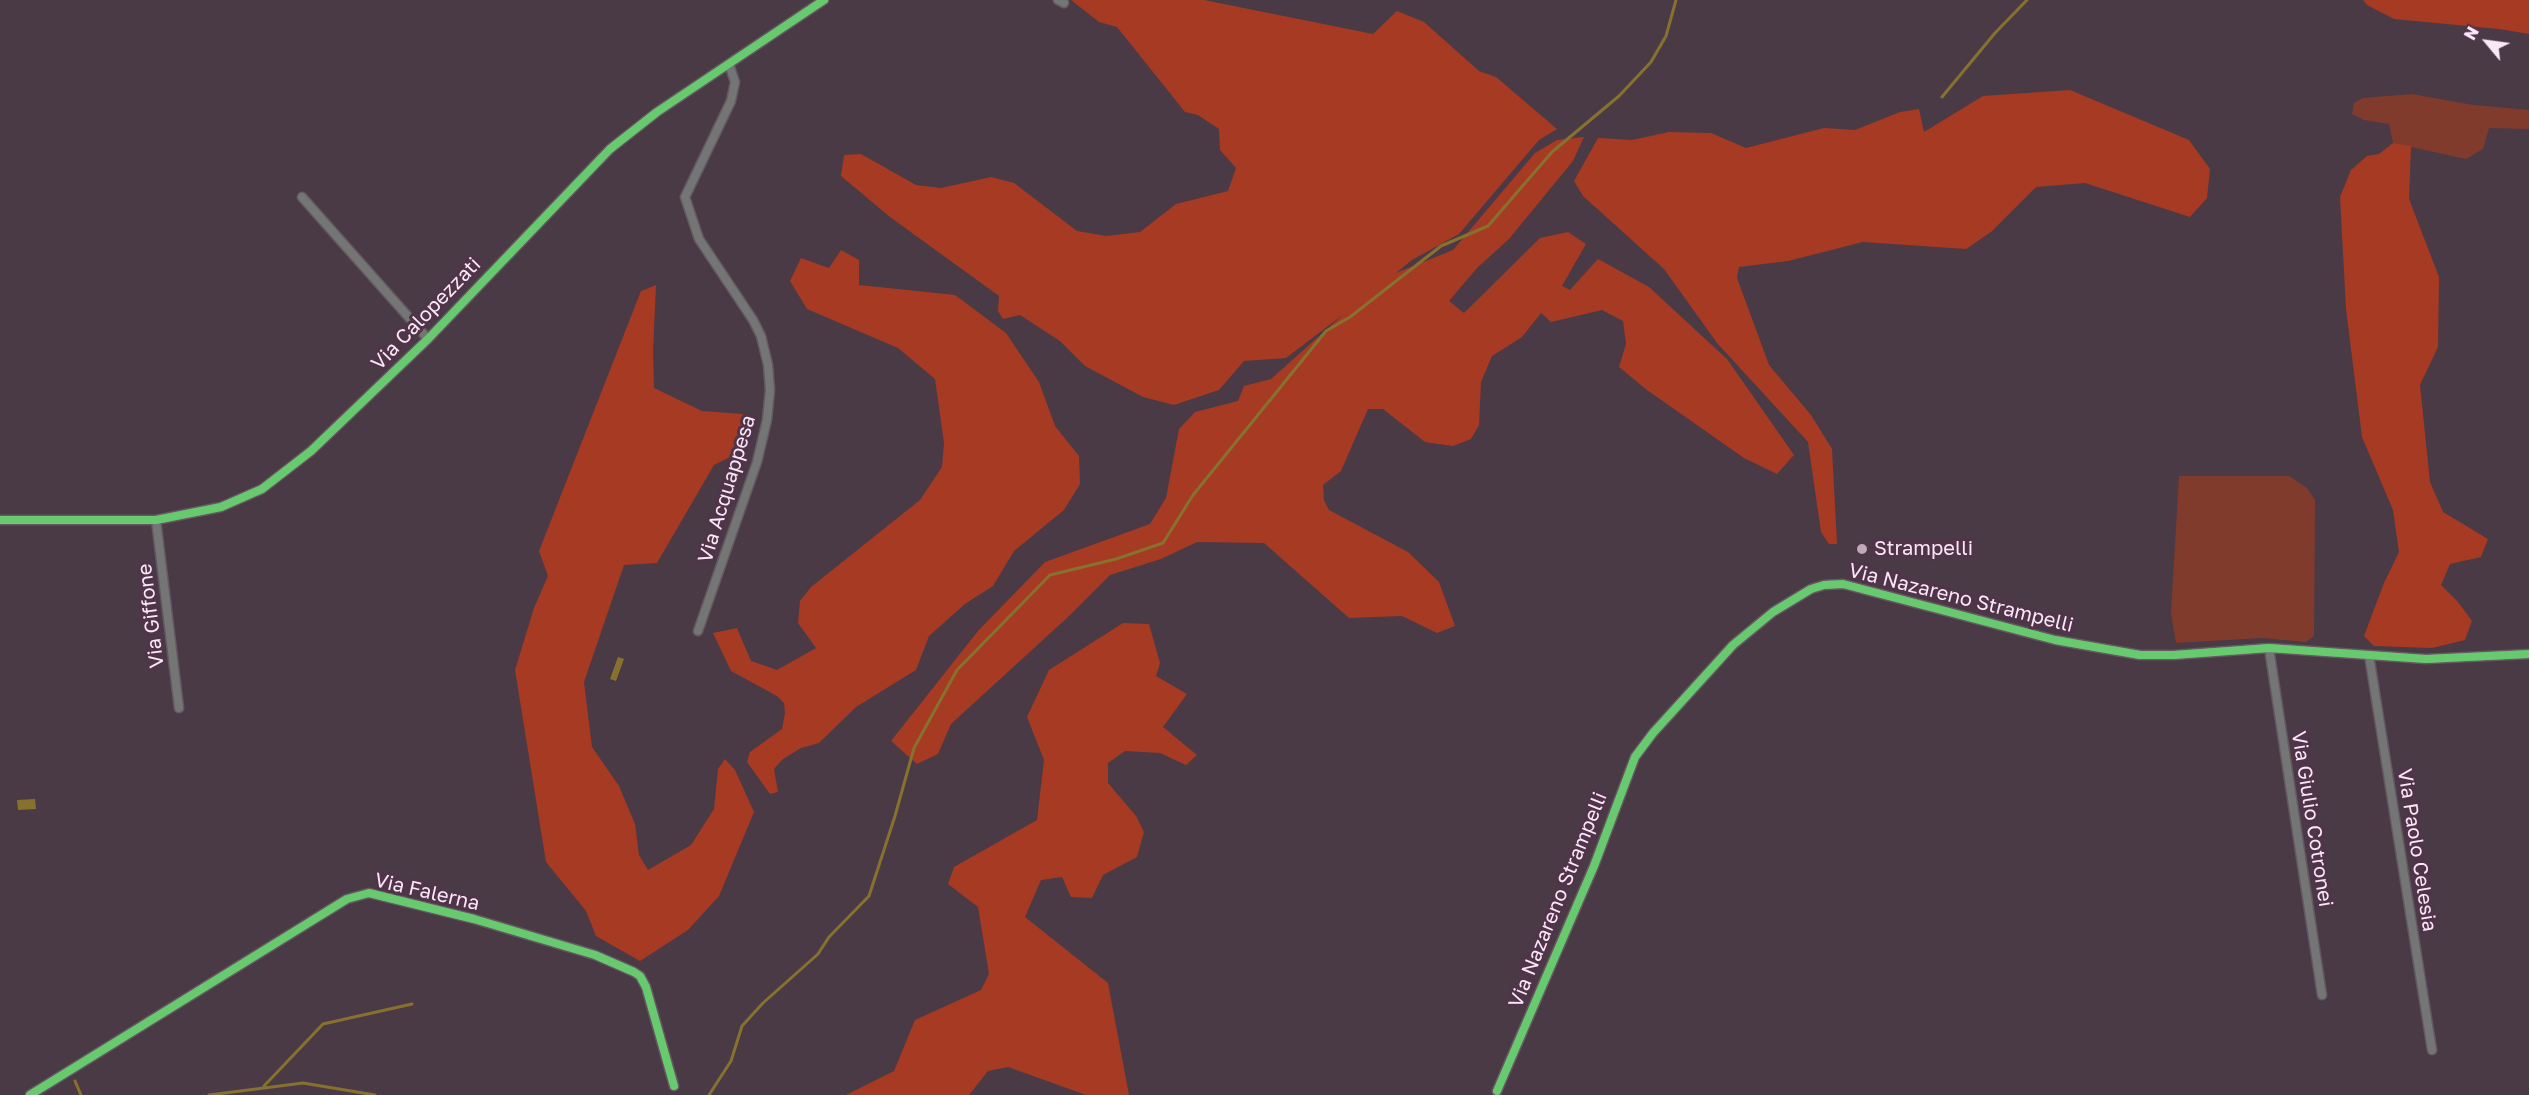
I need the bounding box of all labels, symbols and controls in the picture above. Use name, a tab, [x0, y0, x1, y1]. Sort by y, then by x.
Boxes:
north arrow	[2457, 12, 2517, 72]
text: N	[2460, 23, 2483, 43]
street label: Via Calopezzati	[366, 253, 486, 375]
street label: Via Acquappesa	[693, 412, 761, 566]
place label: Strampelli	[1874, 537, 1973, 561]
marker: Strampelli	[1855, 542, 1869, 556]
street label: Via Nazareno Strampelli	[1846, 558, 2076, 638]
street label: Via Giffone	[133, 562, 169, 670]
street label: Via Giulio Cotronei	[2286, 729, 2338, 909]
street label: Via Paolo Celesia	[2392, 767, 2442, 933]
street label: Via Nazareno Strampelli	[1504, 789, 1612, 1011]
street label: Via Falerna	[372, 868, 482, 916]

